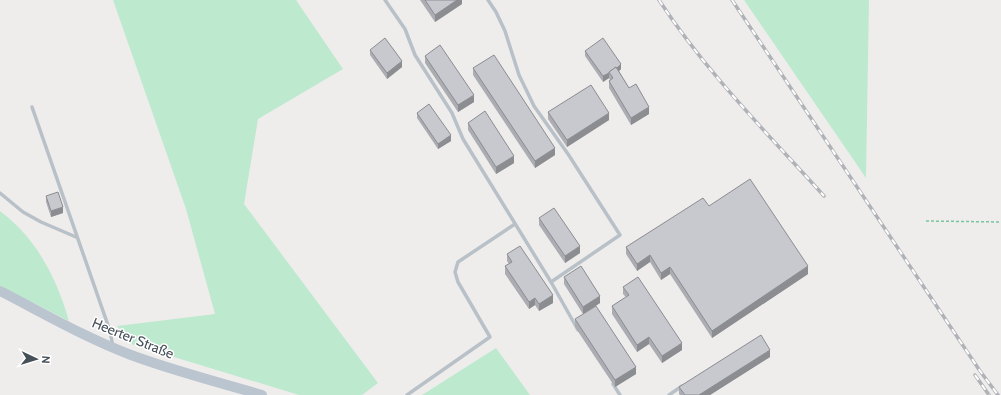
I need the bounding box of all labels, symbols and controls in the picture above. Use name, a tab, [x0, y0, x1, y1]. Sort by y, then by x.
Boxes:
street label: Heerter Straße	[89, 313, 177, 363]
north arrow	[16, 339, 56, 379]
text: N	[39, 355, 53, 364]

